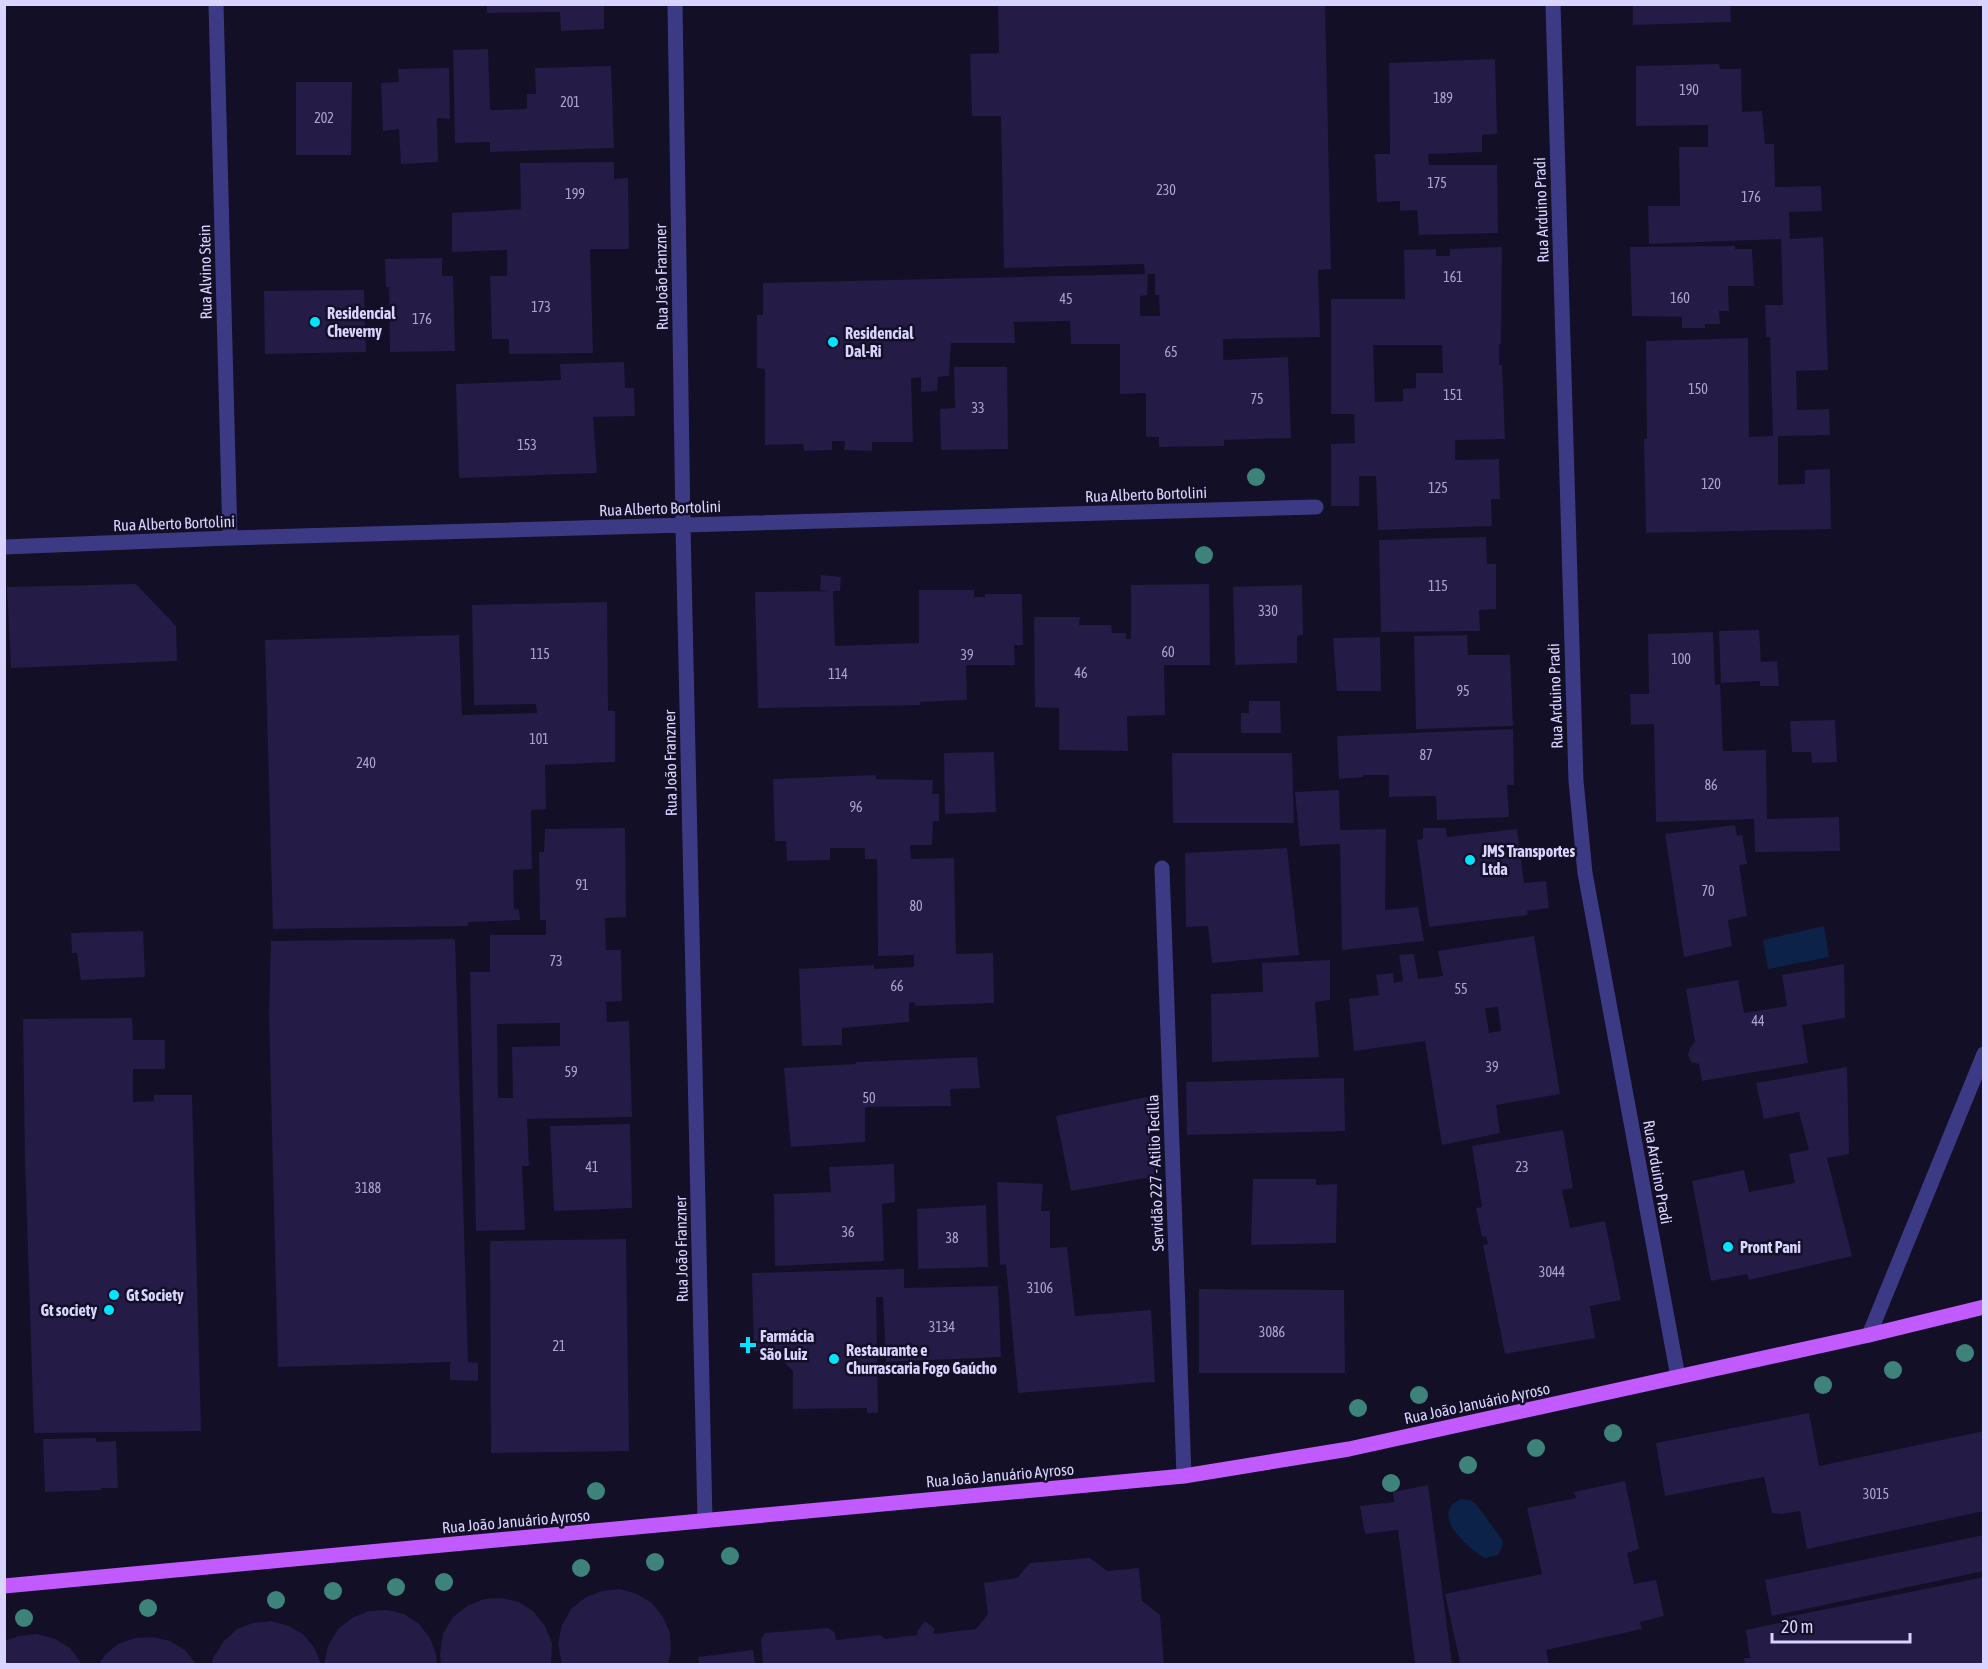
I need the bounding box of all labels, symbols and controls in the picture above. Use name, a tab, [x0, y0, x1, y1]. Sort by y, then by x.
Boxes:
house number: 190	[1679, 82, 1699, 98]
house number: 189	[1433, 90, 1453, 106]
house number: 201	[560, 94, 580, 110]
house number: 202	[314, 110, 334, 126]
street label: Rua Arduino Pradi	[1530, 157, 1552, 263]
house number: 175	[1427, 175, 1447, 191]
house number: 230	[1156, 182, 1176, 198]
house number: 199	[565, 186, 585, 202]
house number: 176	[1741, 189, 1761, 205]
street label: Rua João Franzner	[651, 223, 671, 330]
street label: Rua Alvino Stein	[195, 224, 215, 320]
house number: 161	[1443, 269, 1463, 285]
house number: 160	[1670, 290, 1690, 306]
house number: 45	[1059, 291, 1073, 307]
house number: 173	[531, 299, 551, 315]
place label: Residencial Cheverny	[327, 304, 396, 340]
house number: 176	[412, 311, 432, 327]
marker: Residencial Cheverny	[308, 315, 322, 329]
place label: Residencial Dal-Ri	[845, 324, 914, 360]
marker: Residencial Dal-Ri	[826, 335, 840, 349]
house number: 65	[1164, 344, 1178, 360]
house number: 150	[1688, 381, 1708, 397]
house number: 151	[1443, 387, 1463, 403]
house number: 75	[1250, 391, 1264, 407]
house number: 33	[971, 400, 985, 416]
house number: 153	[517, 437, 537, 453]
house number: 120	[1701, 476, 1721, 492]
house number: 125	[1428, 480, 1448, 496]
street label: Rua Alberto Bortolini	[1085, 483, 1207, 505]
street label: Rua Alberto Bortolini	[599, 497, 721, 519]
street label: Rua Alberto Bortolini	[113, 512, 235, 534]
house number: 115	[1428, 578, 1448, 594]
house number: 330	[1258, 603, 1278, 619]
street label: Rua Arduino Pradi	[1544, 643, 1566, 749]
house number: 60	[1161, 644, 1175, 660]
house number: 115	[530, 646, 550, 662]
house number: 39	[960, 647, 974, 663]
house number: 100	[1671, 651, 1691, 667]
house number: 46	[1074, 665, 1088, 681]
house number: 114	[828, 666, 848, 682]
house number: 95	[1456, 683, 1470, 699]
street label: Rua João Franzner	[660, 709, 680, 816]
house number: 101	[529, 731, 549, 747]
house number: 87	[1419, 747, 1433, 763]
house number: 240	[356, 755, 376, 771]
house number: 86	[1704, 777, 1718, 793]
house number: 96	[849, 799, 863, 815]
place label: JMS Transportes Ltda	[1481, 842, 1575, 878]
marker: JMS Transportes Ltda	[1463, 853, 1477, 867]
house number: 91	[575, 877, 589, 893]
house number: 70	[1701, 883, 1715, 899]
house number: 80	[909, 898, 923, 914]
house number: 73	[549, 953, 563, 969]
house number: 66	[890, 978, 904, 994]
house number: 55	[1454, 981, 1468, 997]
house number: 44	[1751, 1013, 1765, 1029]
house number: 39	[1485, 1059, 1499, 1075]
house number: 59	[564, 1064, 578, 1080]
house number: 50	[862, 1090, 876, 1106]
street label: Servidão 227 - Atilio Tecilla	[1143, 1094, 1167, 1252]
street label: Rua Arduino Pradi	[1640, 1119, 1676, 1225]
house number: 41	[585, 1159, 599, 1175]
house number: 23	[1515, 1159, 1529, 1175]
house number: 3188	[355, 1180, 382, 1196]
street label: Rua João Franzner	[671, 1195, 691, 1302]
house number: 36	[841, 1224, 855, 1240]
house number: 38	[945, 1230, 959, 1246]
place label: Pront Pani	[1740, 1238, 1801, 1256]
marker: Pront Pani	[1721, 1240, 1735, 1254]
house number: 3044	[1539, 1264, 1566, 1280]
house number: 3106	[1027, 1280, 1054, 1296]
place label: Gt Society	[126, 1286, 184, 1304]
marker: Gt Society	[107, 1288, 121, 1302]
place label: Gt society	[40, 1301, 97, 1319]
marker: Gt society	[102, 1303, 116, 1317]
house number: 3134	[929, 1319, 956, 1335]
house number: 3086	[1259, 1324, 1286, 1340]
place label: Farmácia São Luiz	[760, 1327, 814, 1363]
house number: 21	[552, 1338, 566, 1354]
marker: Farmácia São Luiz	[741, 1338, 755, 1352]
place label: Restaurante e Churrascaria Fogo Gaúcho	[846, 1341, 998, 1377]
marker: Restaurante e Churrascaria Fogo Gaúcho	[827, 1352, 841, 1366]
street label: Rua João Januário Ayroso	[1402, 1379, 1552, 1428]
street label: Rua João Januário Ayroso	[925, 1460, 1075, 1491]
house number: 3015	[1863, 1486, 1889, 1502]
street label: Rua João Januário Ayroso	[441, 1506, 591, 1537]
scale bar	[1772, 1606, 1910, 1644]
text: 20 m	[1781, 1616, 1813, 1637]

